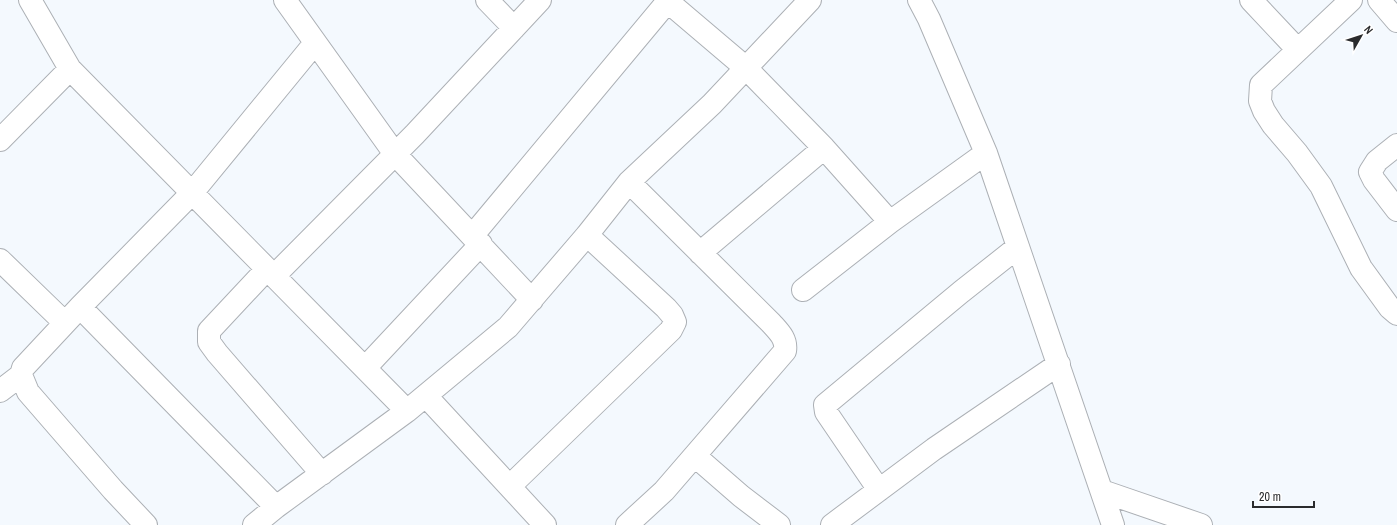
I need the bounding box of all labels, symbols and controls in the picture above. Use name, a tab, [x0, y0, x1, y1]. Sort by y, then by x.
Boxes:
north arrow	[1341, 16, 1381, 56]
text: N	[1361, 23, 1376, 37]
scale bar	[1253, 483, 1314, 509]
text: 20 m	[1259, 489, 1281, 505]

